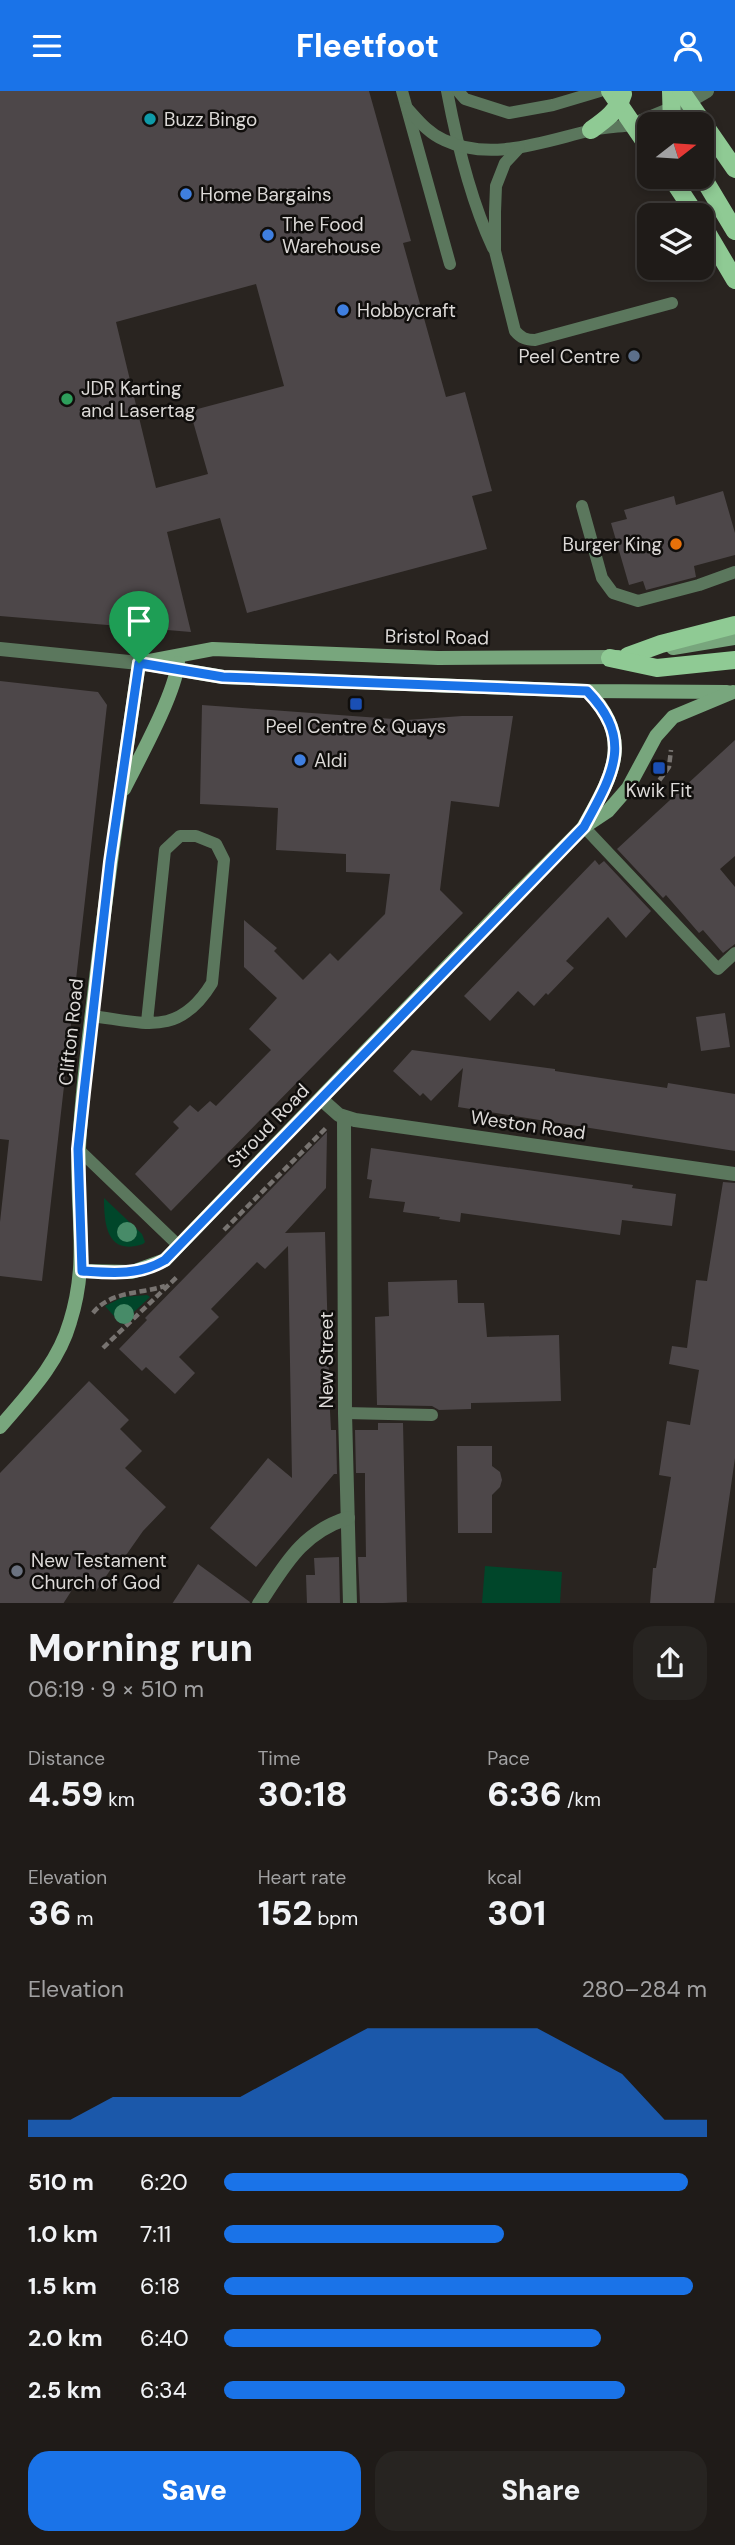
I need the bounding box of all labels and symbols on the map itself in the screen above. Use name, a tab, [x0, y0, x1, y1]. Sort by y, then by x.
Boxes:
place label: Buzz Bingo	[164, 107, 257, 132]
marker: Buzz Bingo	[142, 111, 158, 127]
north arrow	[637, 112, 714, 189]
place label: Home Bargains	[200, 182, 332, 207]
marker: Home Bargains	[178, 186, 194, 202]
place label: The Food Warehouse	[282, 212, 381, 259]
marker: The Food Warehouse	[260, 227, 276, 243]
place label: Hobbycraft	[357, 298, 456, 323]
marker: Hobbycraft	[335, 302, 351, 318]
place label: Peel Centre	[518, 344, 620, 369]
marker: Peel Centre	[626, 348, 642, 364]
place label: JDR Karting and Lasertag	[81, 376, 196, 423]
marker: JDR Karting and Lasertag	[59, 391, 75, 407]
place label: Burger King	[563, 532, 662, 557]
marker: Burger King	[668, 536, 684, 552]
pin	[109, 591, 169, 663]
street label: Bristol Road	[385, 624, 489, 650]
marker: Peel Centre & Quays	[348, 696, 364, 712]
place label: Peel Centre & Quays	[266, 714, 446, 739]
place label: Aldi	[314, 748, 347, 773]
marker: Aldi	[292, 752, 308, 768]
marker: Kwik Fit	[651, 760, 667, 776]
place label: Kwik Fit	[626, 778, 692, 803]
street label: Clifton Road	[53, 977, 89, 1087]
street label: Stroud Road	[221, 1078, 315, 1174]
street label: Weston Road	[469, 1105, 587, 1145]
street label: New Street	[314, 1312, 339, 1408]
place label: New Testament Church of God	[31, 1548, 167, 1595]
marker: New Testament Church of God	[9, 1563, 25, 1579]

